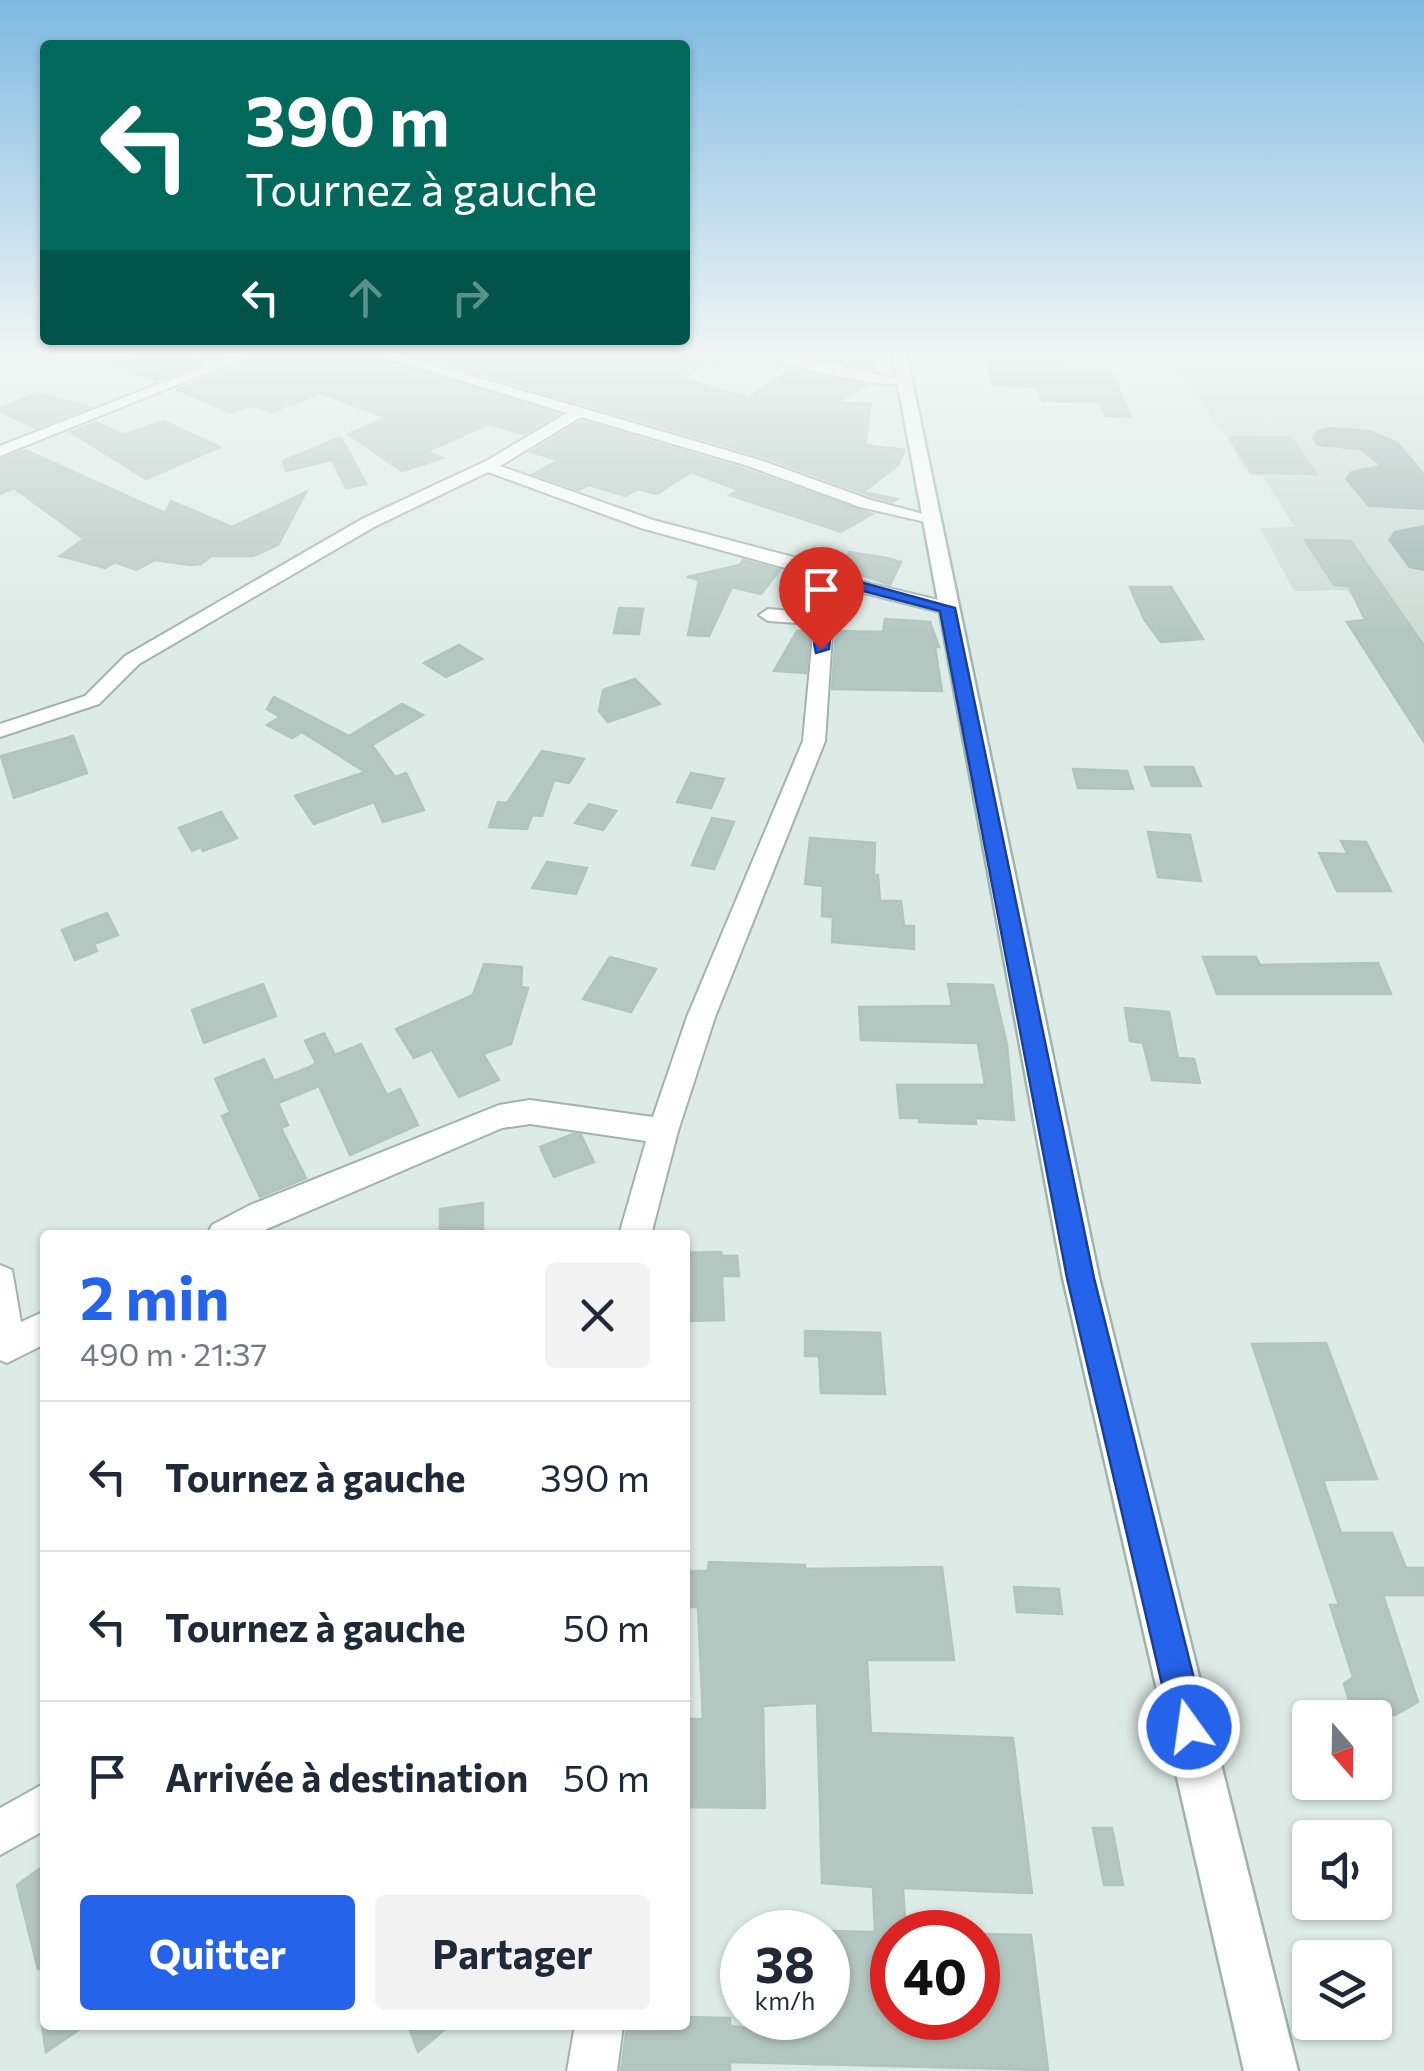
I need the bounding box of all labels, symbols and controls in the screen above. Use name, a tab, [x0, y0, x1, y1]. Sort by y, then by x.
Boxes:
text: 390 m	[245, 75, 450, 160]
icon: left	[80, 80, 210, 210]
text: Tournez à gauche	[245, 160, 597, 215]
icon: left	[233, 270, 288, 325]
icon: ahead	[338, 270, 393, 325]
icon: right	[443, 270, 498, 325]
pin	[779, 547, 864, 650]
icon: arrive	[794, 562, 849, 617]
text: 2 min	[80, 1259, 229, 1332]
button: close	[545, 1263, 650, 1368]
text: 490 m · 21:37	[80, 1333, 267, 1373]
icon: left	[80, 1449, 135, 1504]
text: Tournez à gauche	[165, 1453, 466, 1500]
text: 390 m	[540, 1453, 650, 1500]
icon: left	[80, 1599, 135, 1654]
text: Tournez à gauche	[165, 1603, 466, 1650]
text: 50 m	[563, 1603, 650, 1650]
position arrow	[1137, 1675, 1241, 1779]
north arrow	[1292, 1700, 1392, 1800]
map controls	[1292, 1700, 1392, 2040]
icon: arrive	[80, 1749, 135, 1804]
text: Arrivée à destination	[165, 1753, 528, 1800]
text: 50 m	[563, 1753, 650, 1800]
button: sound	[1292, 1820, 1392, 1920]
button: Quitter	[80, 1895, 355, 2010]
button: Partager	[375, 1895, 650, 2010]
speed limit sign: 40	[870, 1910, 1000, 2040]
text: 38	[755, 1932, 815, 1993]
button: layers	[1292, 1940, 1392, 2040]
text: km/h	[755, 1985, 815, 2015]

